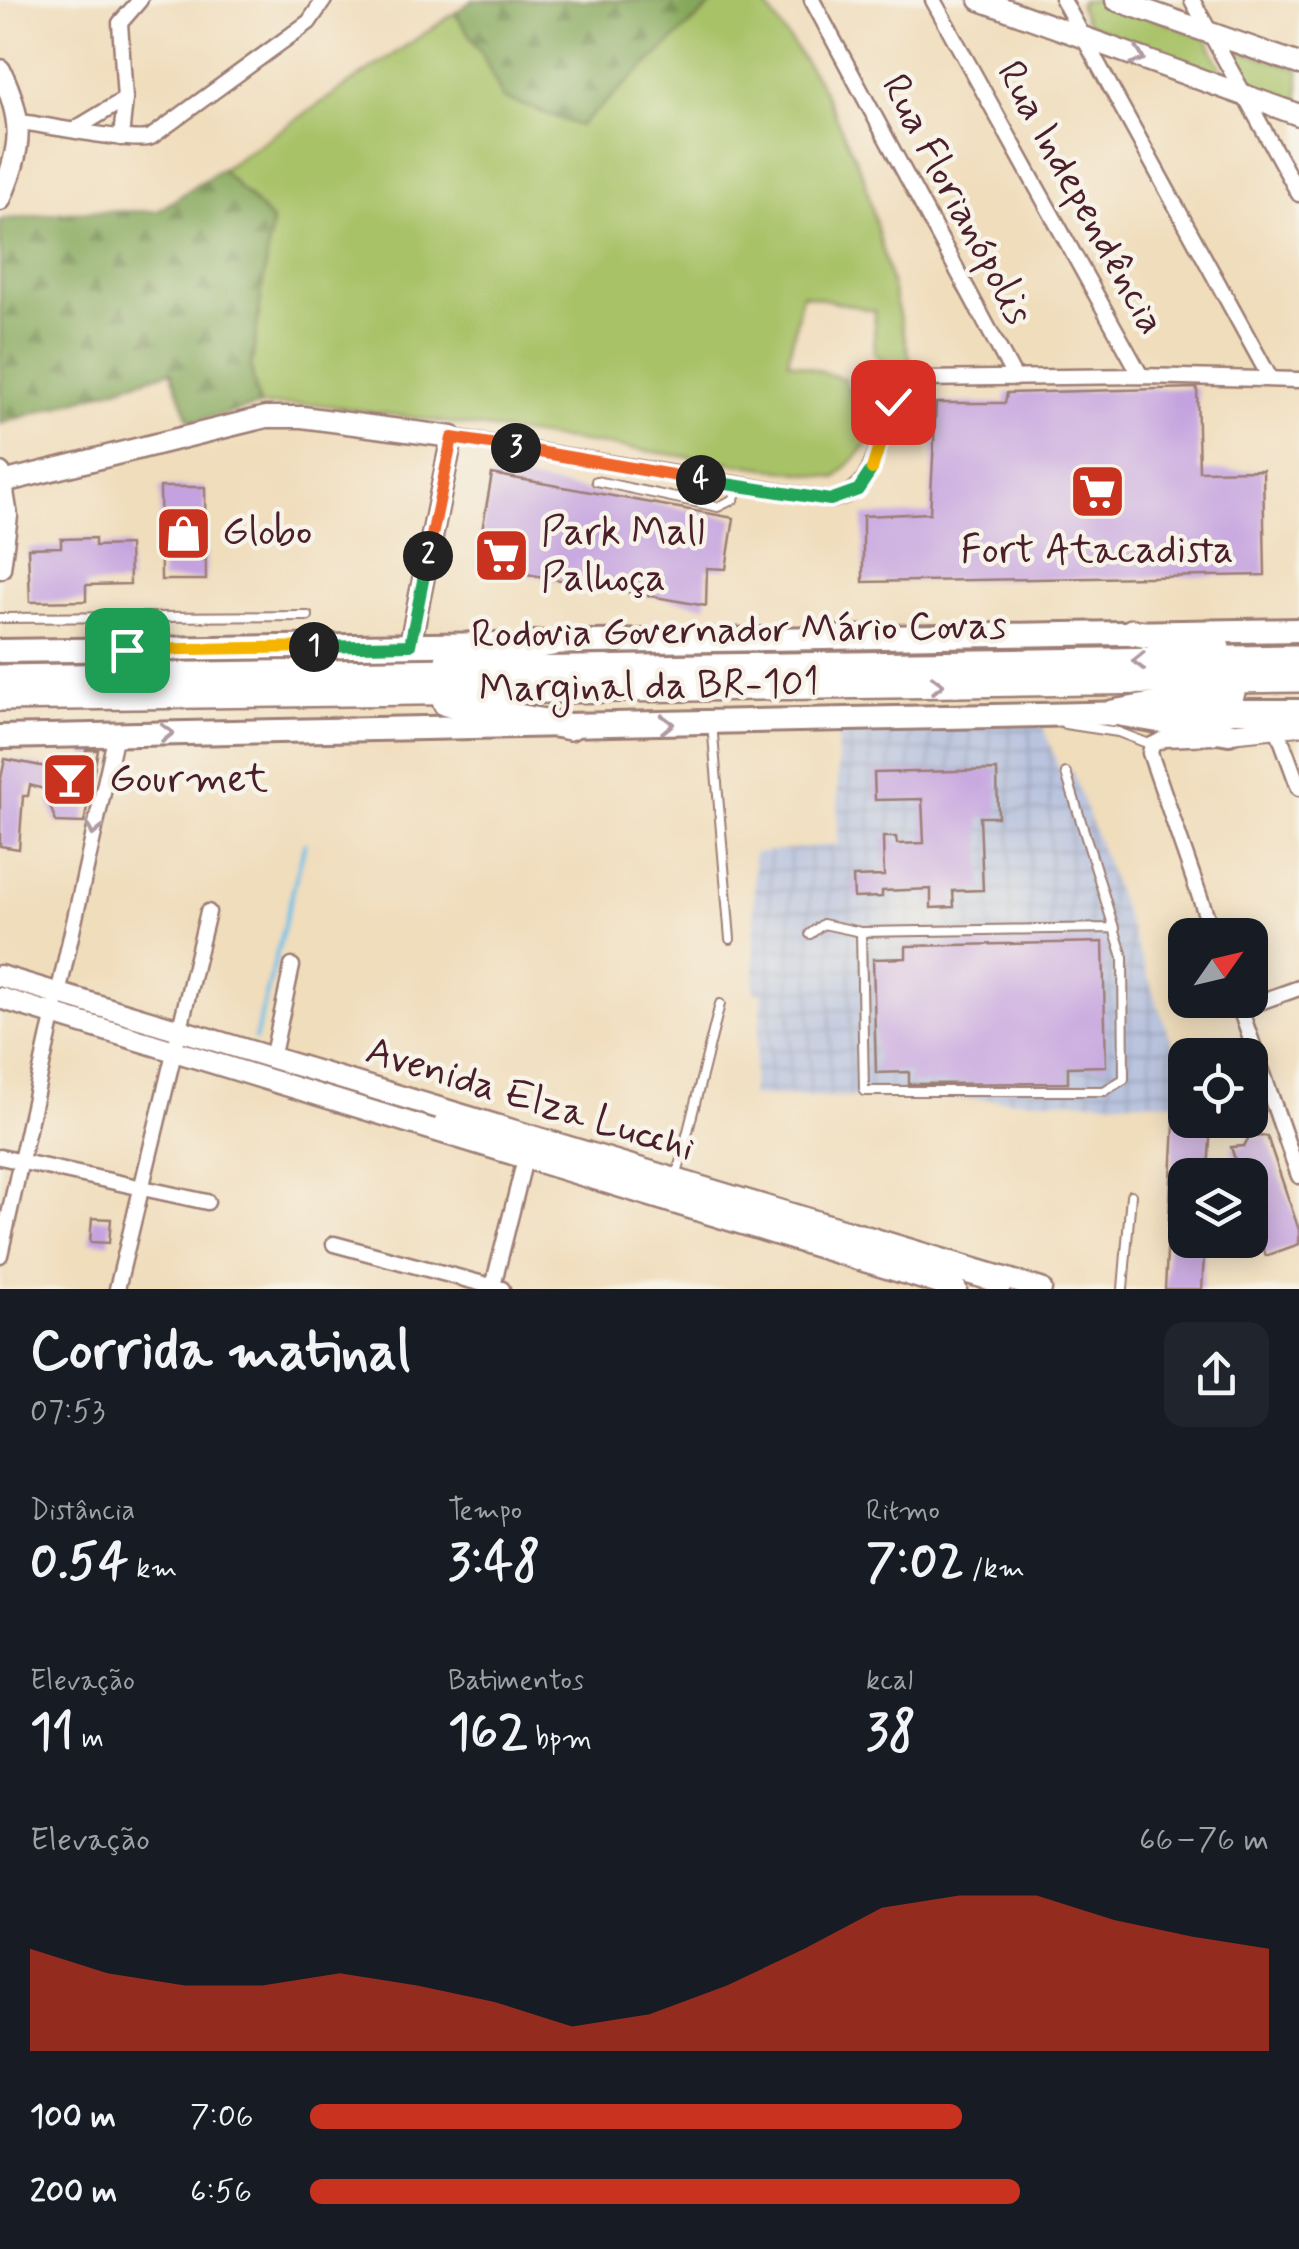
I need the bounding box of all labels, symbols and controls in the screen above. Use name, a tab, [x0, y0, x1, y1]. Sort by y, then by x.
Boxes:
one-way arrow	[1128, 45, 1145, 66]
street label: Rua Independência	[983, 52, 1177, 344]
street label: Rua Florianópolis	[868, 66, 1044, 334]
pin	[851, 360, 936, 445]
icon: check	[866, 375, 921, 430]
pin: 3	[491, 423, 541, 473]
text: 3	[510, 429, 522, 466]
pin: 4	[676, 455, 726, 505]
text: 4	[693, 461, 709, 498]
supermarket icon: Fort Atacadista	[1067, 462, 1127, 522]
shop icon: Globo	[153, 503, 213, 563]
place label: Globo	[222, 507, 312, 559]
place label: Park Mall Palhoça	[541, 507, 705, 605]
place label: Fort Atacadista	[960, 525, 1234, 577]
supermarket icon: Park Mall Palhoça	[472, 526, 532, 586]
pin: 2	[403, 531, 453, 581]
text: 2	[421, 537, 435, 574]
street label: Rodovia Governador Mário Covas	[471, 600, 1007, 662]
pin	[85, 608, 170, 693]
pin: 1	[289, 622, 339, 672]
icon: arrive	[100, 623, 155, 678]
text: 1	[308, 628, 320, 665]
one-way arrow	[1130, 650, 1146, 671]
street label: Marginal da BR-101	[478, 658, 820, 719]
one-way arrow	[930, 674, 946, 695]
one-way arrow	[660, 714, 676, 735]
one-way arrow	[160, 723, 176, 744]
bar icon: Gourmet	[40, 750, 100, 810]
place label: Gourmet	[109, 754, 268, 806]
one-way arrow	[85, 820, 106, 837]
north arrow	[1168, 918, 1268, 1018]
map controls	[1168, 918, 1268, 1258]
street label: Avenida Elza Lucchi	[359, 1025, 701, 1175]
button: locate	[1168, 1038, 1268, 1138]
button: layers	[1168, 1158, 1268, 1258]
text: Corrida matinal	[30, 1317, 410, 1389]
button: share	[1164, 1322, 1269, 1427]
text: 07:53	[30, 1391, 105, 1433]
text: Distância	[30, 1493, 135, 1530]
text: Tempo	[448, 1493, 522, 1530]
text: Ritmo	[866, 1493, 940, 1530]
text: 0.54	[30, 1530, 129, 1596]
text: 3:48	[448, 1530, 540, 1596]
text: 7:02	[866, 1530, 964, 1596]
text: km	[129, 1551, 177, 1588]
text: /km	[964, 1551, 1025, 1588]
text: Elevação	[30, 1663, 135, 1700]
text: Batimentos	[448, 1663, 584, 1700]
text: kcal	[866, 1663, 913, 1700]
text: 11	[30, 1700, 74, 1766]
text: 162	[448, 1700, 528, 1766]
text: 38	[866, 1700, 916, 1766]
text: m	[74, 1721, 104, 1758]
text: bpm	[528, 1721, 592, 1758]
text: Elevação	[30, 1819, 150, 1861]
text: 66–76 m	[1139, 1819, 1269, 1861]
text: 100 m	[30, 2096, 116, 2138]
text: 7:06	[190, 2096, 254, 2138]
text: 200 m	[30, 2171, 117, 2213]
text: 6:56	[190, 2171, 252, 2213]

